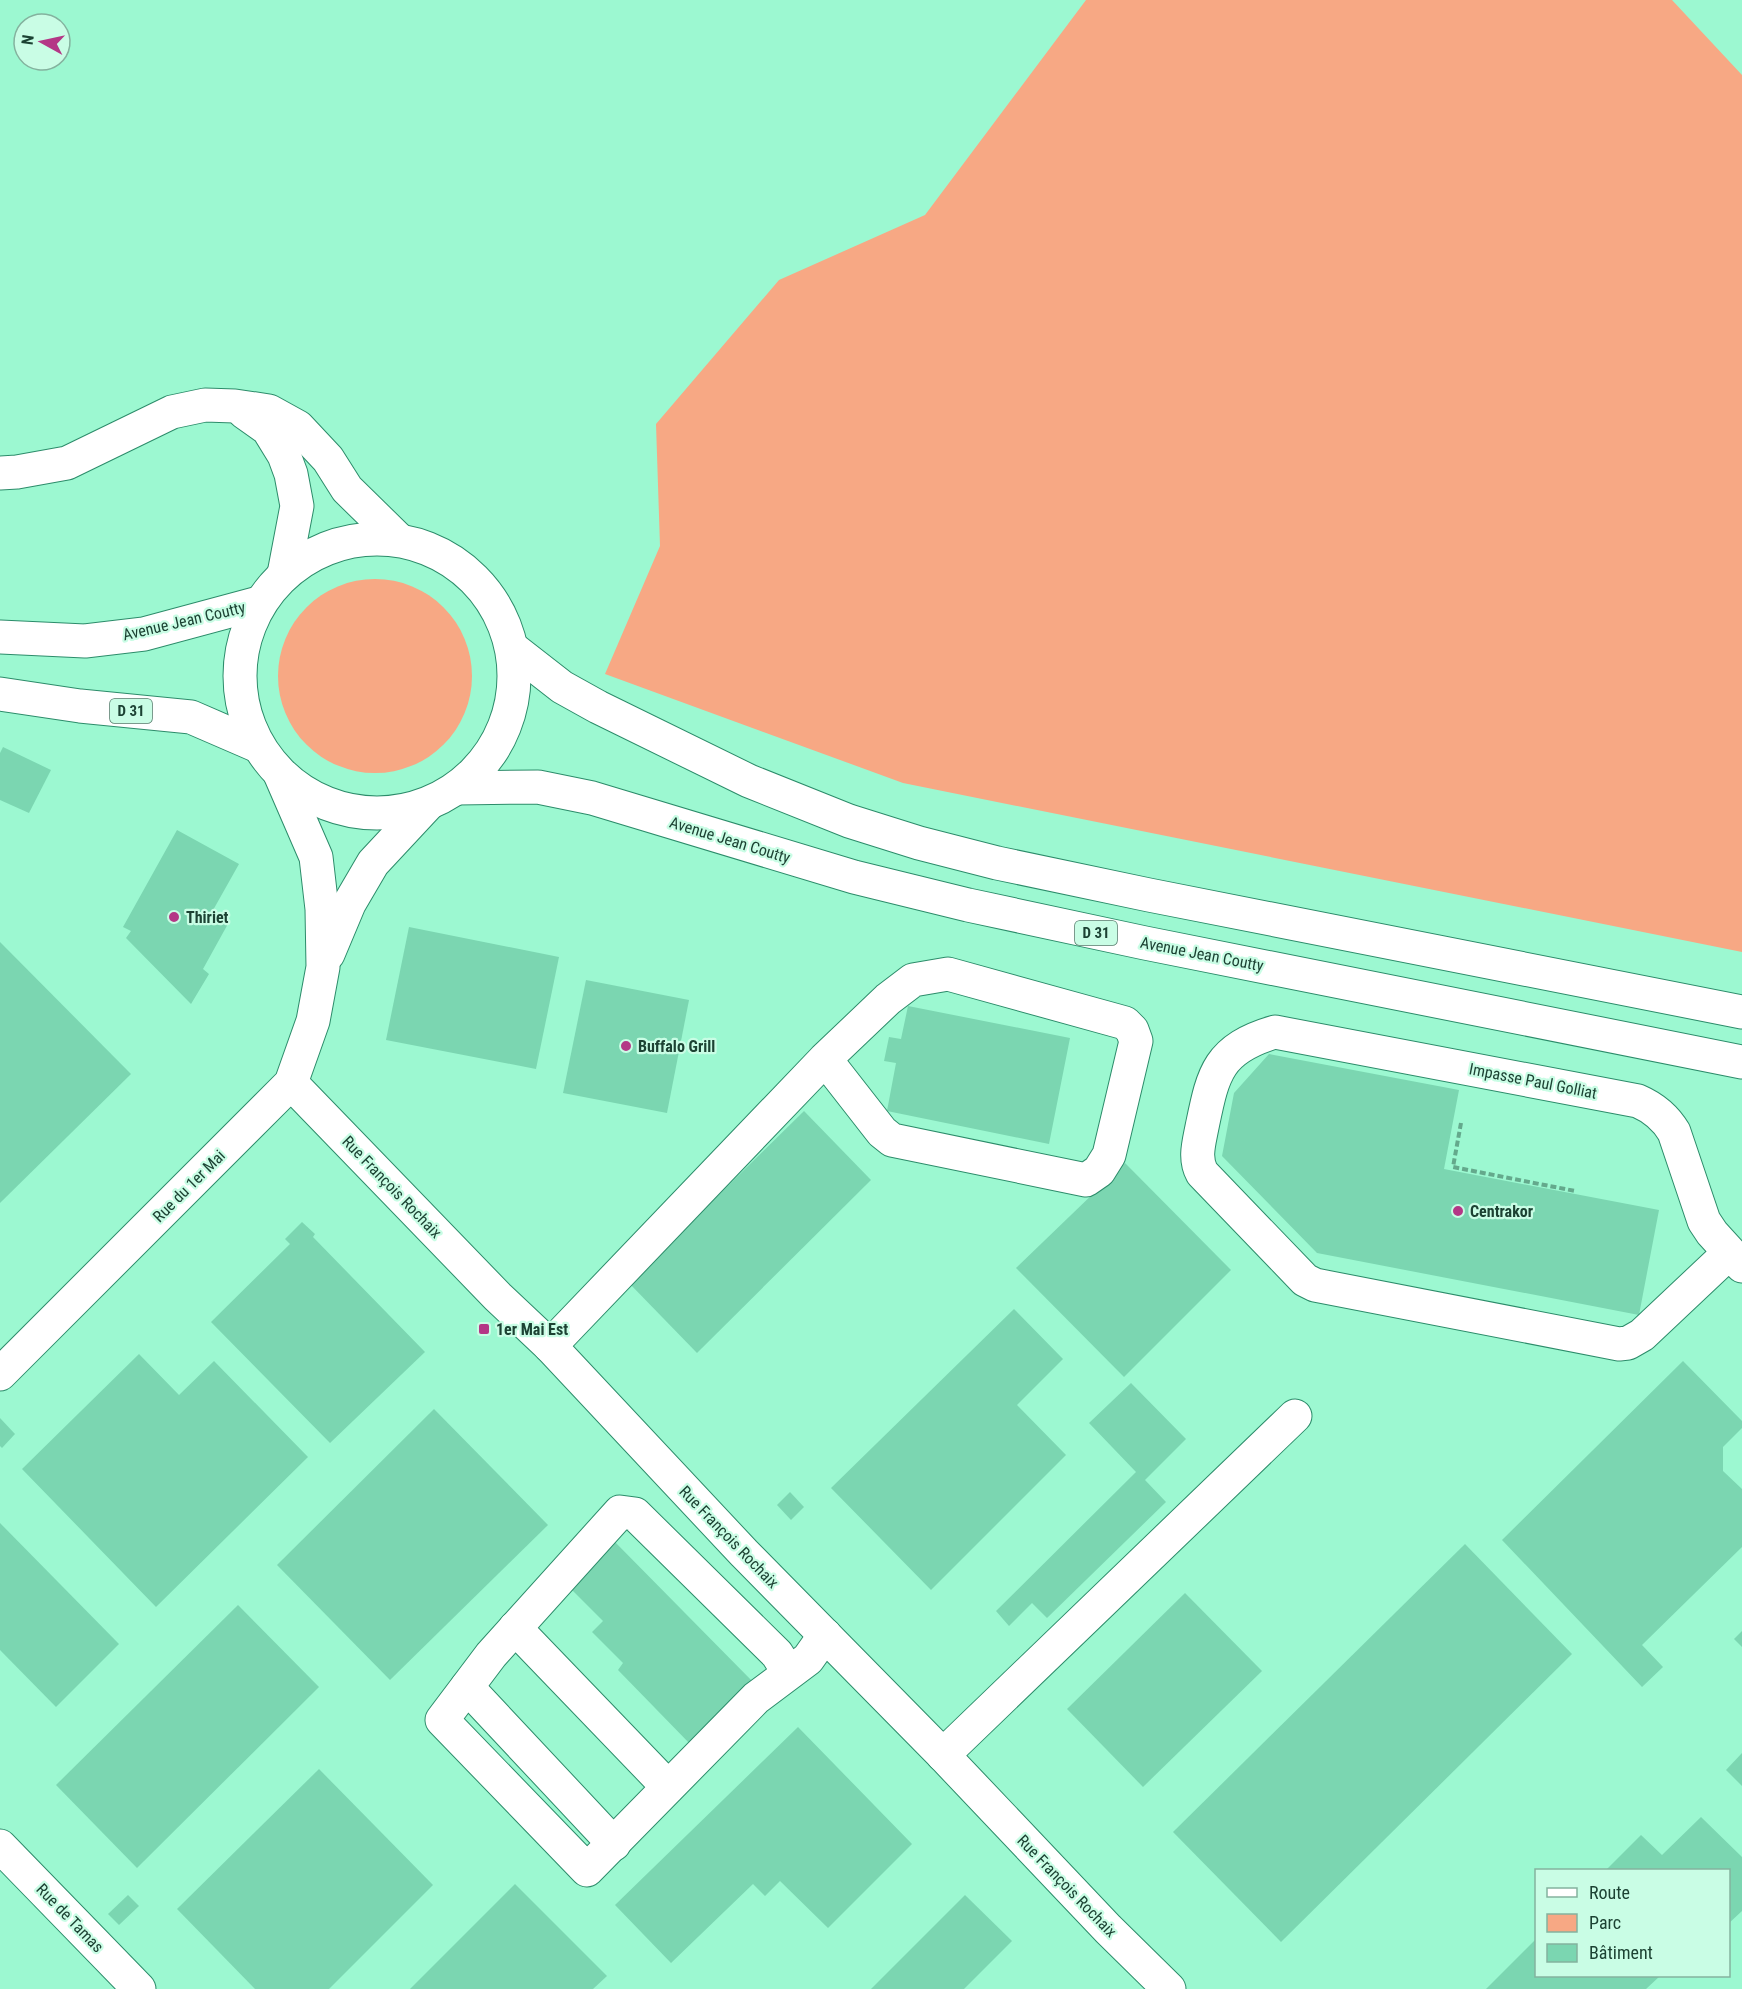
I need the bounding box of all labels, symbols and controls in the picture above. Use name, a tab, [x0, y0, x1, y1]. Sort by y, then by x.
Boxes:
north arrow	[12, 12, 72, 72]
text: N	[18, 34, 38, 46]
street label: Avenue Jean Coutty	[121, 598, 247, 644]
road number: D 31	[110, 699, 152, 723]
street label: Avenue Jean Coutty	[667, 813, 793, 867]
place label: Thiriet	[186, 908, 229, 927]
marker: Thiriet	[167, 910, 181, 924]
road number: D 31	[1075, 921, 1117, 945]
street label: Avenue Jean Coutty	[1139, 933, 1266, 975]
place label: Buffalo Grill	[638, 1037, 715, 1056]
marker: Buffalo Grill	[619, 1039, 633, 1053]
street label: Impasse Paul Golliat	[1467, 1059, 1599, 1103]
street label: Rue François Rochaix	[338, 1132, 446, 1242]
street label: Rue du 1er Mai	[149, 1146, 229, 1226]
place label: Centrakor	[1470, 1202, 1533, 1221]
marker: Centrakor	[1451, 1204, 1465, 1218]
place label: 1er Mai Est	[496, 1320, 568, 1339]
marker: 1er Mai Est	[477, 1322, 491, 1336]
street label: Rue François Rochaix	[675, 1482, 783, 1592]
street label: Rue François Rochaix	[1013, 1831, 1121, 1941]
legend	[1535, 1869, 1730, 1977]
street label: Rue de Tamas	[32, 1880, 108, 1956]
text: Route	[1589, 1882, 1630, 1903]
text: Parc	[1589, 1912, 1621, 1933]
text: Bâtiment	[1589, 1942, 1653, 1963]

